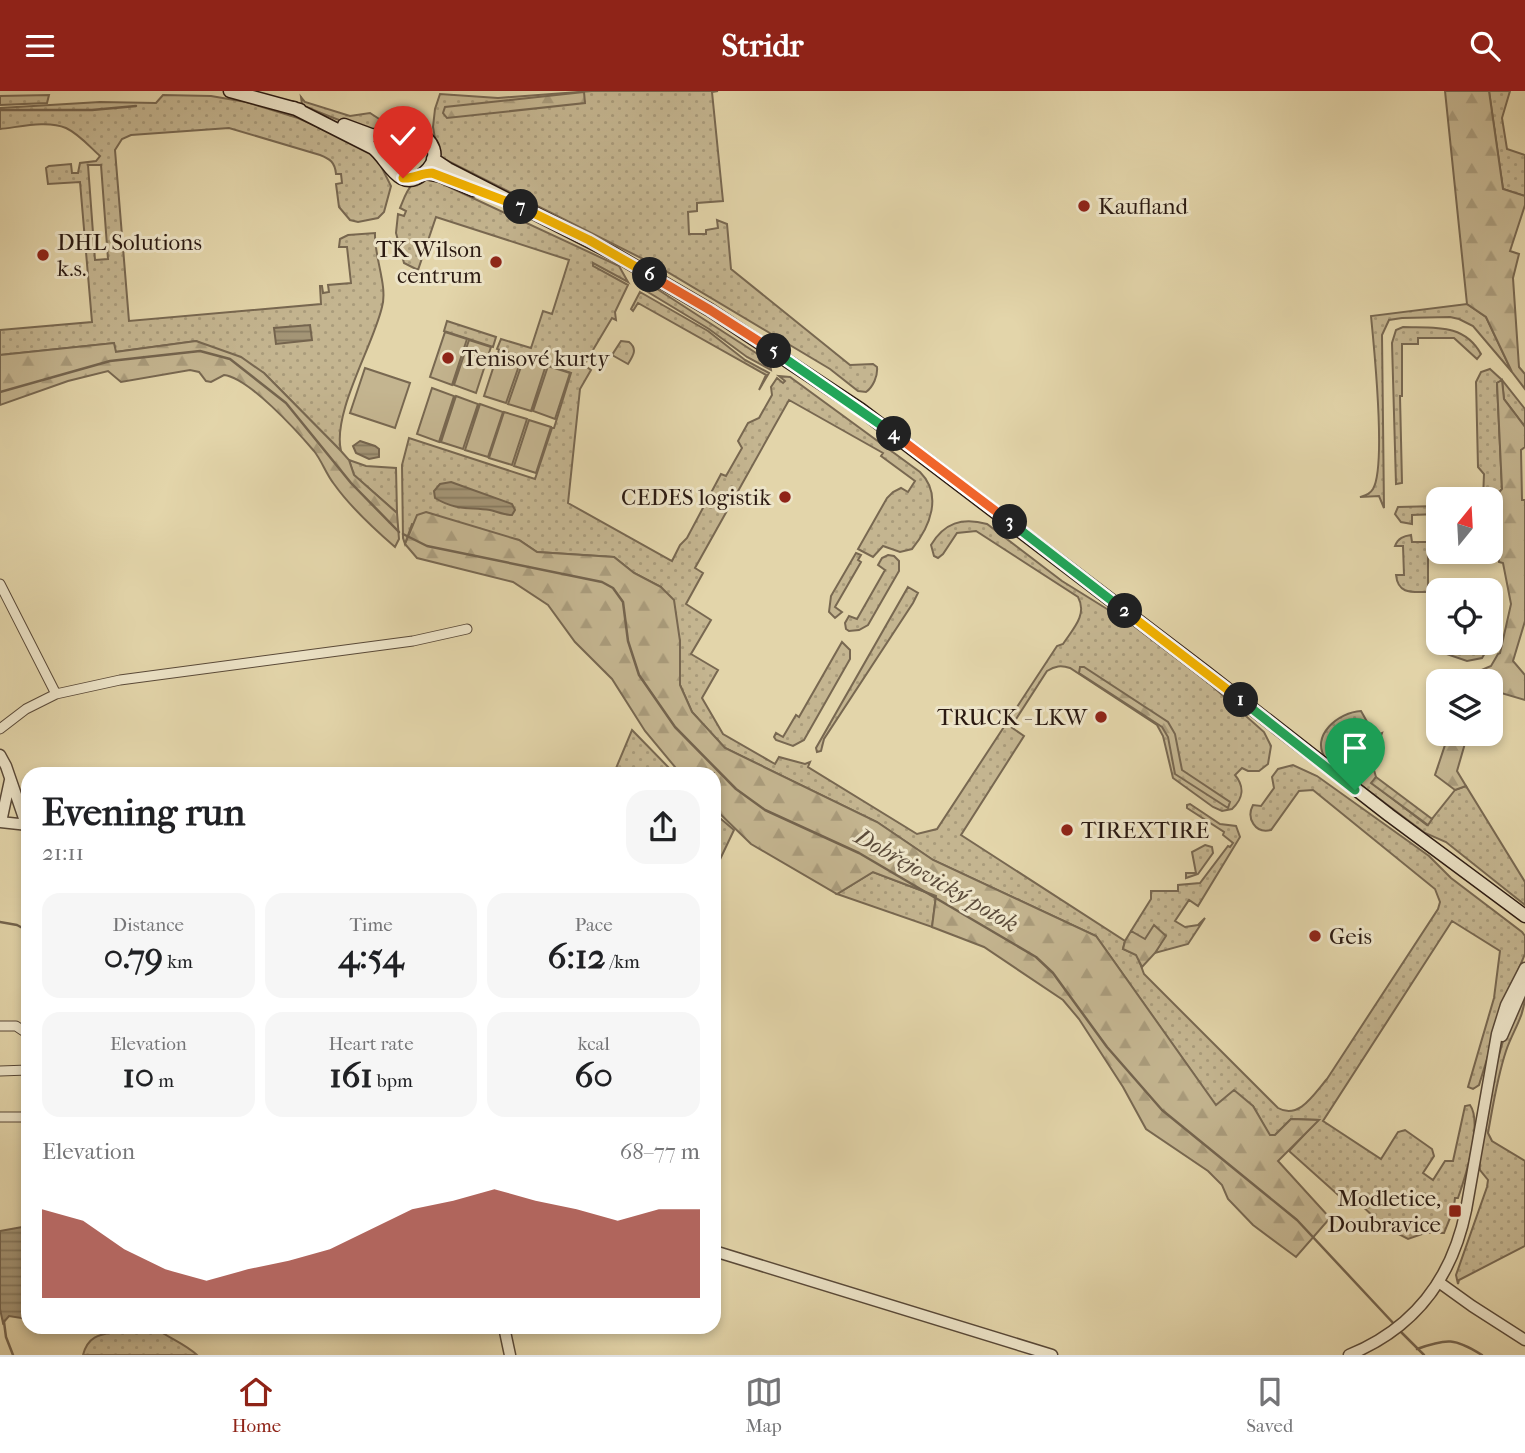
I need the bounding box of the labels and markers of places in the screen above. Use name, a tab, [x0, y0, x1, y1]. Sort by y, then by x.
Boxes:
pin	[373, 106, 433, 178]
pin: 7	[504, 190, 538, 225]
place label: Kaufland	[1098, 193, 1189, 220]
marker: Kaufland	[1076, 198, 1092, 214]
place label: DHL Solutions k.s.	[57, 229, 202, 282]
place label: TK Wilson centrum	[376, 236, 483, 289]
marker: DHL Solutions k.s.	[35, 247, 51, 263]
marker: TK Wilson centrum	[488, 254, 504, 270]
pin: 6	[632, 257, 668, 293]
pin: 5	[756, 334, 792, 369]
place label: Tenisové kurty	[462, 345, 610, 372]
marker: Tenisové kurty	[440, 350, 456, 366]
pin: 4	[876, 417, 912, 451]
place label: CEDES logistik	[621, 484, 772, 511]
marker: CEDES logistik	[777, 489, 793, 505]
pin: 3	[992, 505, 1028, 539]
pin: 2	[1108, 594, 1142, 629]
pin: 1	[1224, 683, 1258, 717]
place label: TRUCK - LKW	[937, 704, 1088, 731]
marker: TRUCK - LKW	[1093, 709, 1109, 725]
pin	[1325, 718, 1385, 790]
place label: TIREXTIRE	[1081, 817, 1209, 844]
marker: TIREXTIRE	[1059, 822, 1075, 838]
place label: Geis	[1329, 923, 1372, 950]
marker: Geis	[1307, 928, 1323, 944]
place label: Modletice, Doubravice	[1327, 1185, 1441, 1238]
marker: Modletice, Doubravice	[1447, 1203, 1463, 1219]

